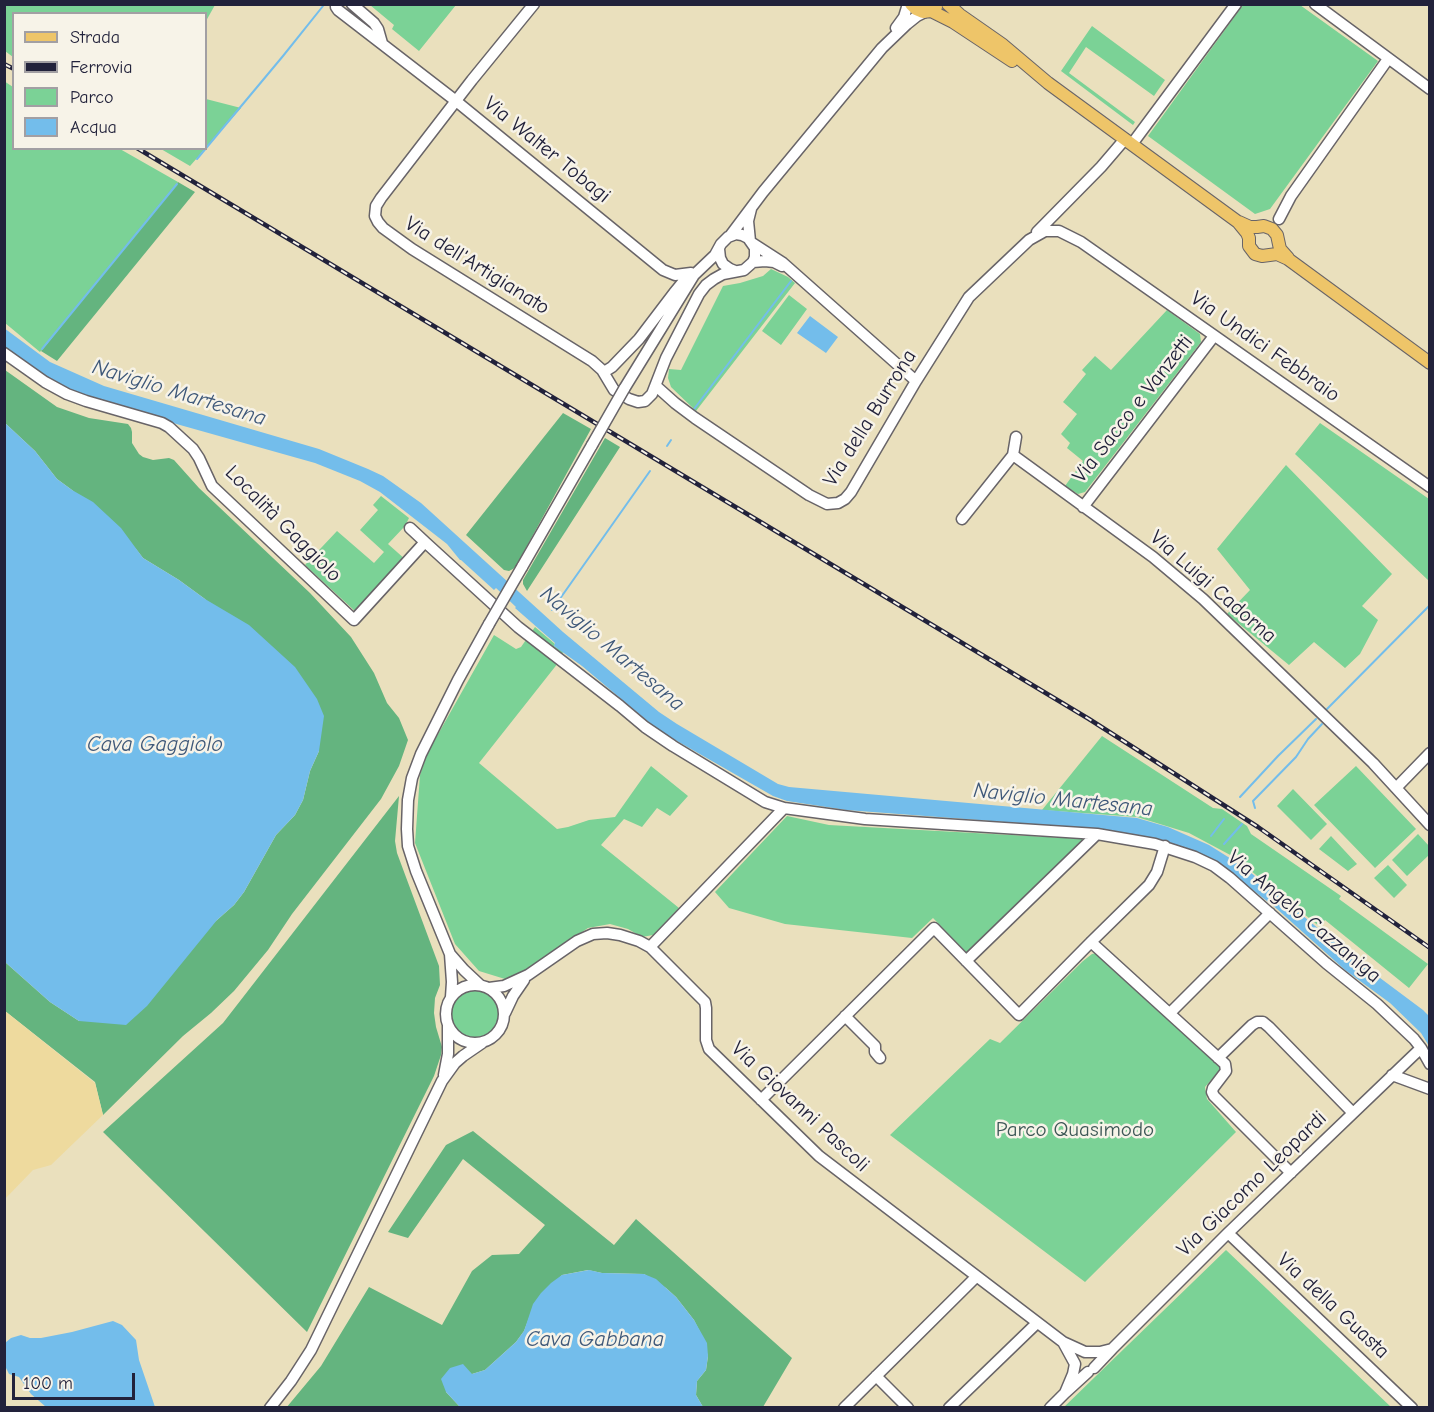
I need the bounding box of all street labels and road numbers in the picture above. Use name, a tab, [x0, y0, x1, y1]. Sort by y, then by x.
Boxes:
street label: Via Walter Tobagi	[479, 91, 615, 209]
street label: Via dell'Artigianato	[400, 211, 554, 321]
street label: Via Undici Febbraio	[1186, 286, 1344, 408]
street label: Via Sacco e Vanzetti	[1067, 330, 1199, 488]
street label: Via della Burrona	[818, 345, 922, 491]
street label: Località Gaggiolo	[219, 460, 347, 588]
street label: Via Luigi Cadorna	[1145, 525, 1281, 649]
street label: Via Angelo Cazzaniga	[1222, 845, 1386, 989]
street label: Via Giovanni Pascoli	[726, 1036, 874, 1178]
street label: Via Giacomo Leopardi	[1172, 1106, 1332, 1262]
street label: Via della Guasta	[1272, 1248, 1394, 1364]

